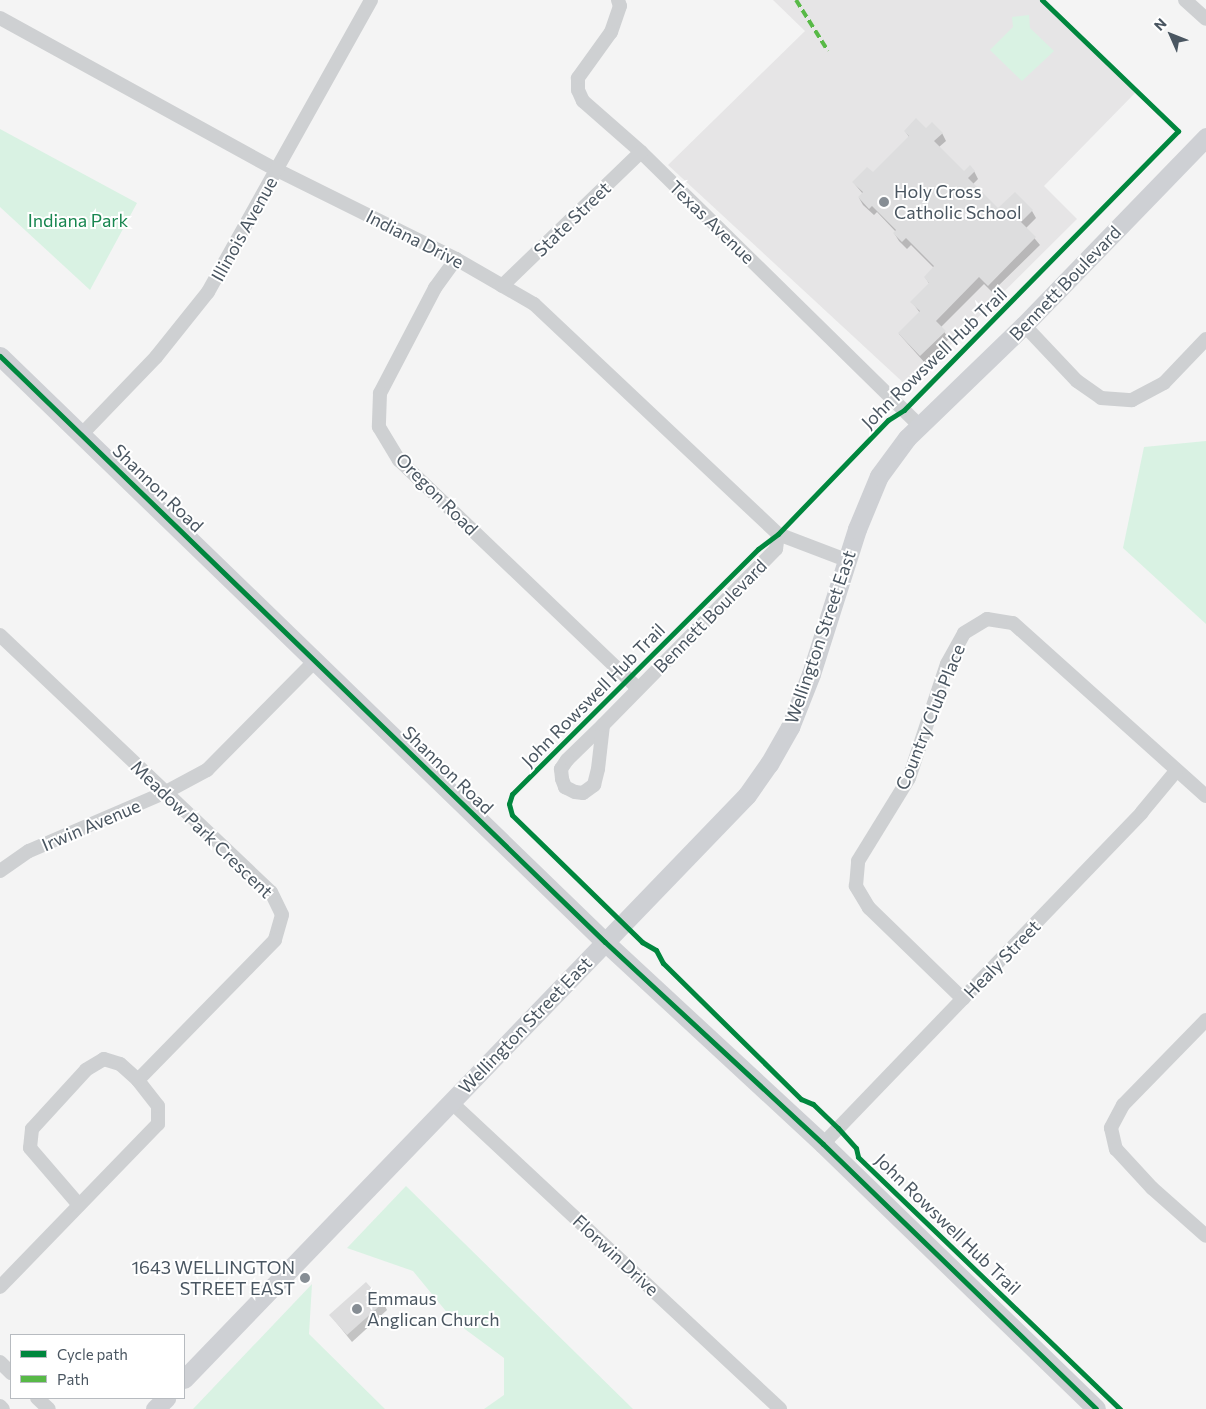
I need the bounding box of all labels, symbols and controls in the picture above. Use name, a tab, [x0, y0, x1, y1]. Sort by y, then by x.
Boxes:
north arrow	[1146, 10, 1196, 60]
text: N	[1150, 15, 1170, 34]
street label: Illinois Avenue	[206, 173, 282, 285]
street label: Texas Avenue	[665, 176, 759, 268]
street label: State Street	[529, 177, 615, 261]
place label: Holy Cross Catholic School	[894, 181, 1022, 223]
marker: Holy Cross Catholic School	[878, 196, 890, 208]
street label: Indiana Drive	[363, 205, 467, 273]
park label: Indiana Park	[28, 209, 128, 231]
street label: Bennett Boulevard	[1005, 221, 1125, 345]
street label: John Rowswell Hub Trail	[857, 283, 1011, 433]
street label: Shannon Road	[108, 439, 208, 537]
street label: Oregon Road	[391, 448, 483, 540]
street label: Wellington Street East	[780, 547, 860, 727]
street label: Bennett Boulevard	[649, 555, 771, 677]
street label: John Rowswell Hub Trail	[517, 619, 669, 771]
street label: Country Club Place	[891, 641, 969, 793]
street label: Shannon Road	[398, 721, 498, 819]
street label: Meadow Park Crescent	[127, 756, 277, 902]
street label: Irwin Avenue	[38, 795, 144, 855]
street label: Healy Street	[959, 915, 1045, 1003]
street label: Wellington Street East	[454, 952, 596, 1098]
street label: John Rowswell Hub Trail	[871, 1149, 1025, 1299]
street label: Florwin Drive	[569, 1210, 663, 1300]
place label: 1643 WELLINGTON STREET EAST	[131, 1257, 295, 1300]
marker: 1643 WELLINGTON STREET EAST	[299, 1272, 311, 1284]
place label: Emmaus Anglican Church	[367, 1288, 500, 1330]
marker: Emmaus Anglican Church	[351, 1303, 363, 1315]
legend	[10, 1334, 185, 1399]
text: Cycle path	[57, 1345, 128, 1363]
text: Path	[57, 1370, 89, 1388]

